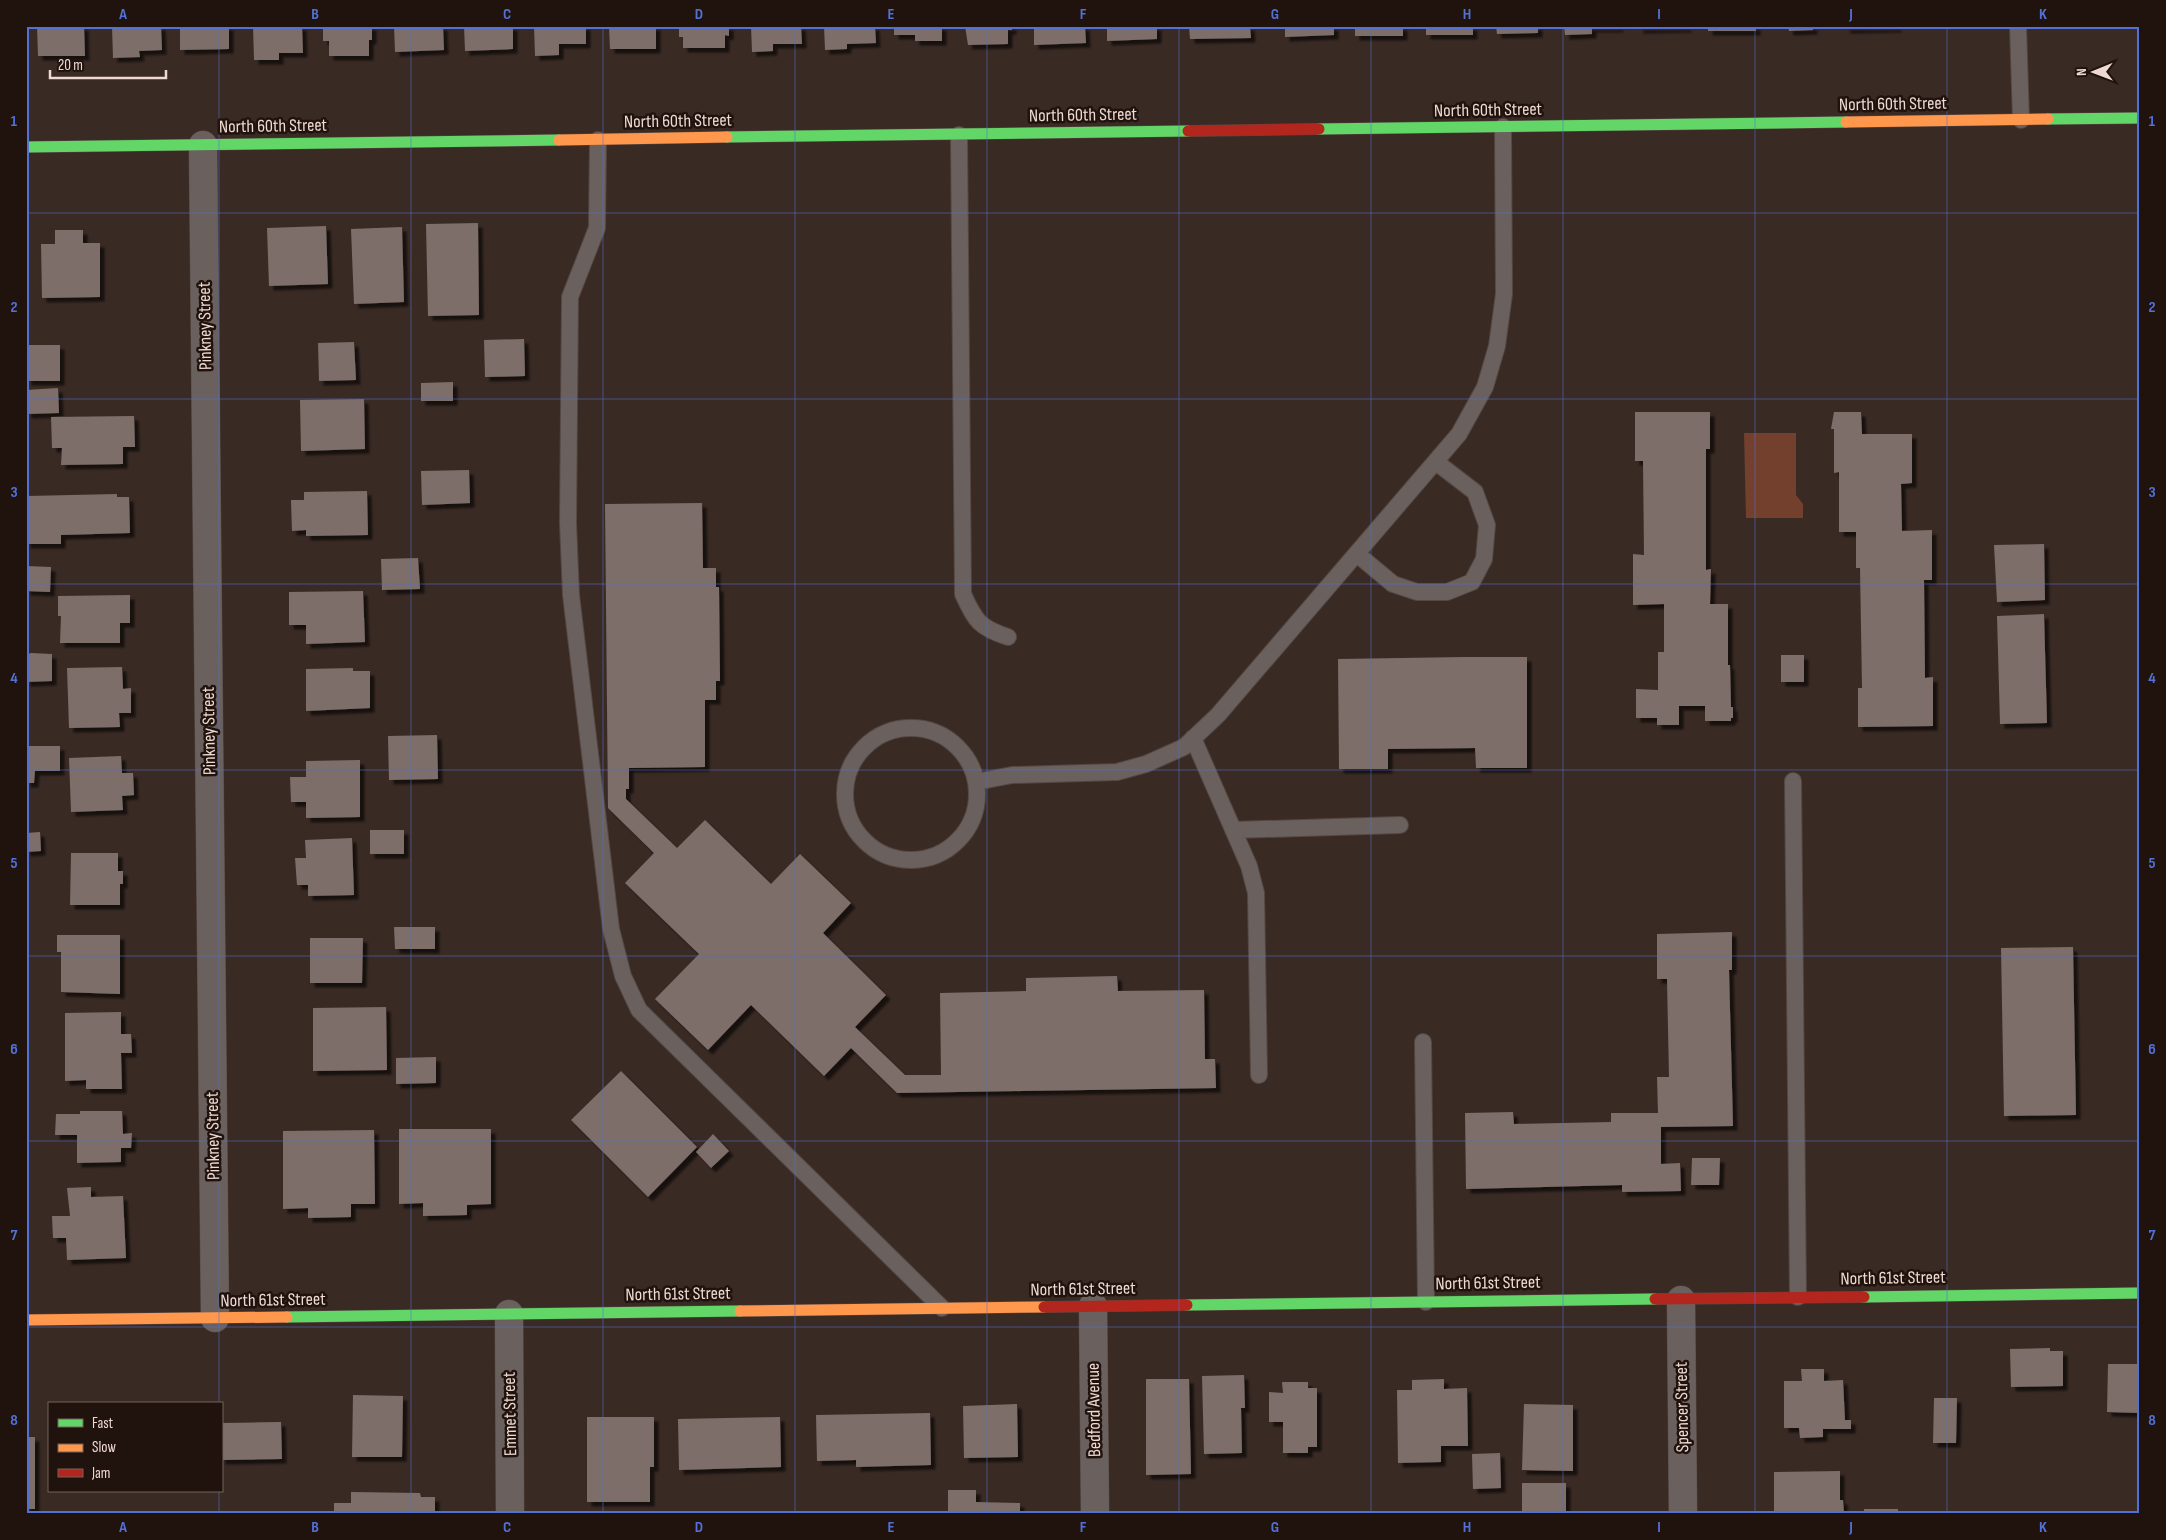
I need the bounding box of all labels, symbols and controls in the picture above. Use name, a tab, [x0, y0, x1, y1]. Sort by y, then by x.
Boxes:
text: A	[118, 5, 127, 24]
text: B	[311, 5, 319, 24]
text: C	[503, 5, 511, 24]
text: D	[695, 5, 703, 24]
text: E	[888, 5, 895, 24]
text: F	[1080, 5, 1087, 24]
text: G	[1271, 5, 1279, 24]
text: H	[1463, 5, 1471, 24]
text: I	[1657, 5, 1661, 24]
text: J	[1848, 5, 1853, 24]
text: K	[2039, 5, 2047, 24]
scale bar	[50, 48, 166, 80]
north arrow	[2068, 48, 2118, 98]
text: 20 m	[58, 56, 83, 75]
text: N	[2073, 68, 2090, 76]
street label: North 60th Street	[1839, 93, 1948, 115]
street label: North 60th Street	[1434, 99, 1543, 121]
street label: North 60th Street	[1029, 104, 1138, 126]
street label: North 60th Street	[624, 110, 733, 132]
text: 1	[11, 112, 18, 131]
text: 1	[2149, 112, 2156, 131]
street label: North 60th Street	[219, 115, 328, 137]
street label: Pinkney Street	[194, 281, 216, 370]
text: 2	[10, 298, 18, 317]
text: 2	[2148, 298, 2156, 317]
text: 3	[10, 483, 18, 502]
text: 3	[2148, 483, 2156, 502]
text: 4	[10, 669, 18, 688]
text: 4	[2148, 669, 2156, 688]
street label: Pinkney Street	[198, 686, 220, 775]
text: 5	[10, 854, 18, 873]
text: 5	[2148, 854, 2156, 873]
text: 6	[10, 1040, 18, 1059]
text: 6	[2148, 1040, 2156, 1059]
street label: Pinkney Street	[202, 1091, 224, 1180]
text: 7	[11, 1226, 18, 1245]
text: 7	[2149, 1226, 2156, 1245]
street label: North 61st Street	[1840, 1267, 1946, 1289]
street label: North 61st Street	[1435, 1272, 1541, 1294]
street label: North 61st Street	[1030, 1278, 1136, 1300]
street label: North 61st Street	[625, 1283, 731, 1305]
street label: North 61st Street	[220, 1289, 326, 1311]
street label: Spencer Street	[1671, 1361, 1693, 1452]
street label: Bedford Avenue	[1083, 1363, 1105, 1457]
street label: Emmet Street	[499, 1371, 521, 1456]
legend	[48, 1402, 222, 1492]
text: 8	[10, 1411, 18, 1430]
text: 8	[2148, 1411, 2156, 1430]
text: Fast	[92, 1414, 114, 1433]
text: Slow	[92, 1438, 116, 1457]
text: Jam	[91, 1464, 110, 1483]
text: A	[118, 1518, 127, 1537]
text: B	[311, 1518, 319, 1537]
text: C	[503, 1518, 511, 1537]
text: D	[695, 1518, 703, 1537]
text: E	[888, 1518, 895, 1537]
text: F	[1080, 1518, 1087, 1537]
text: G	[1271, 1518, 1279, 1537]
text: H	[1463, 1518, 1471, 1537]
text: I	[1657, 1518, 1661, 1537]
text: J	[1848, 1518, 1853, 1537]
text: K	[2039, 1518, 2047, 1537]

